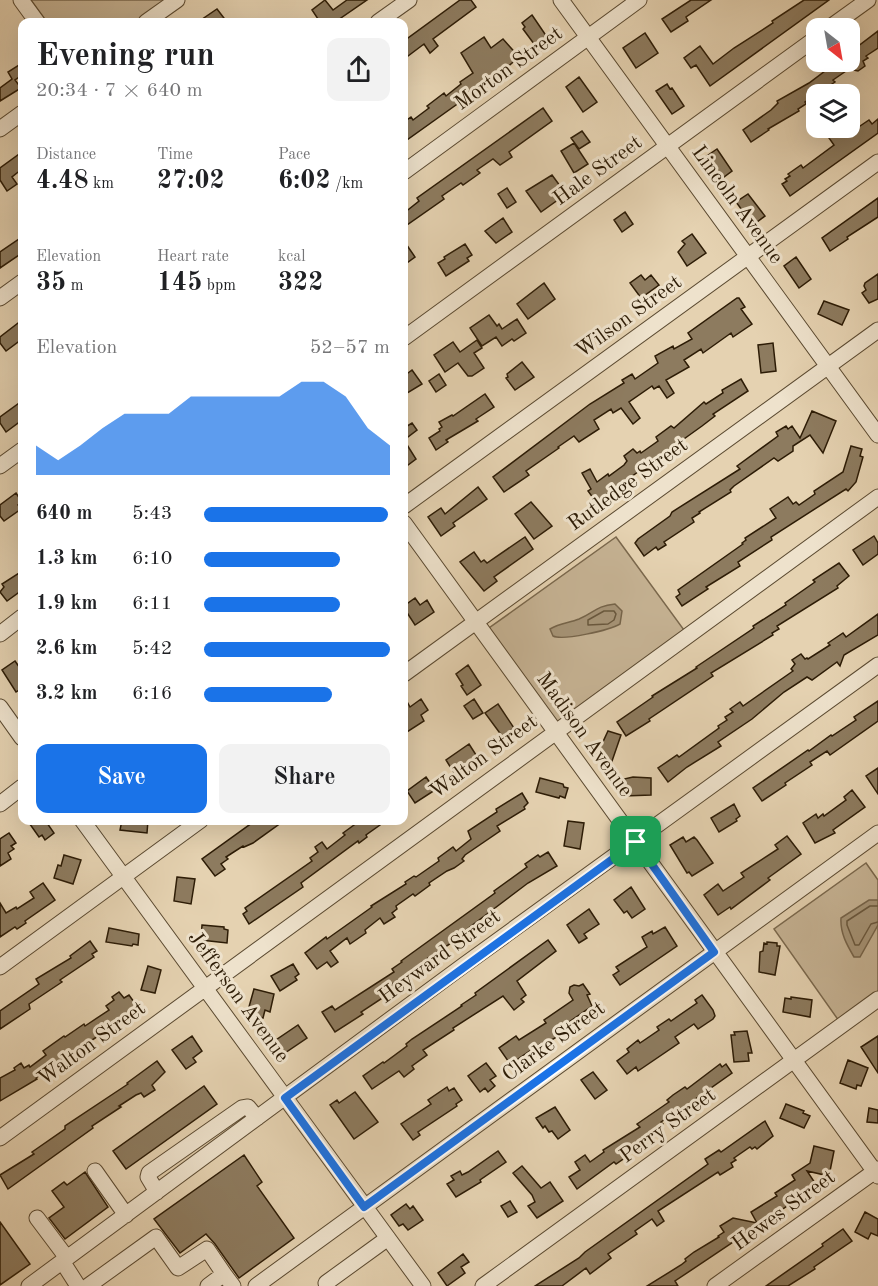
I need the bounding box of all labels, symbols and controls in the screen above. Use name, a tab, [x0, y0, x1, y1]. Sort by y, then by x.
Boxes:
north arrow	[806, 18, 860, 72]
map controls	[806, 18, 860, 138]
street label: Morton Street	[451, 23, 567, 115]
button: share	[327, 38, 390, 101]
text: Evening run	[36, 40, 215, 73]
text: 20:34 · 7 × 640 m	[36, 81, 203, 101]
button: layers	[806, 84, 860, 138]
street label: Hale Street	[550, 132, 646, 210]
street label: Lincoln Avenue	[687, 142, 787, 268]
text: Distance	[36, 147, 96, 163]
text: Time	[157, 147, 193, 163]
text: Pace	[278, 147, 310, 163]
text: 4.48	[36, 168, 89, 194]
text: 27:02	[157, 168, 225, 194]
text: 6:02	[278, 168, 331, 194]
text: km	[89, 176, 114, 192]
text: /km	[331, 176, 363, 192]
text: Elevation	[36, 249, 101, 265]
text: Heart rate	[157, 249, 229, 265]
text: kcal	[278, 249, 306, 265]
text: 35	[36, 270, 66, 296]
text: 145	[157, 270, 202, 296]
text: 322	[278, 270, 323, 296]
street label: Wilson Street	[572, 272, 686, 362]
text: m	[66, 278, 83, 294]
text: bpm	[202, 278, 236, 294]
text: Elevation	[36, 338, 117, 358]
text: 52–57 m	[310, 338, 390, 358]
street label: Rutledge Street	[564, 435, 692, 535]
text: 640 m	[36, 504, 92, 524]
text: 5:43	[132, 504, 172, 524]
text: 1.3 km	[36, 549, 98, 569]
text: 6:10	[132, 549, 172, 569]
text: 1.9 km	[36, 594, 98, 614]
text: 6:11	[132, 594, 172, 614]
text: 2.6 km	[36, 639, 98, 659]
text: 5:42	[132, 639, 172, 659]
street label: Madison Avenue	[532, 669, 636, 801]
text: 3.2 km	[36, 684, 98, 704]
text: 6:16	[132, 684, 172, 704]
street label: Walton Street	[426, 711, 542, 803]
button: Save	[36, 744, 207, 813]
button: Share	[219, 744, 390, 813]
pin	[610, 816, 661, 867]
icon: arrive	[619, 825, 652, 858]
street label: Heyward Street	[375, 906, 505, 1008]
street label: Jefferson Avenue	[183, 927, 293, 1067]
street label: Walton Street	[34, 998, 150, 1090]
street label: Clarke Street	[499, 998, 609, 1086]
street label: Perry Street	[616, 1084, 720, 1168]
street label: Hewes Street	[729, 1167, 839, 1255]

